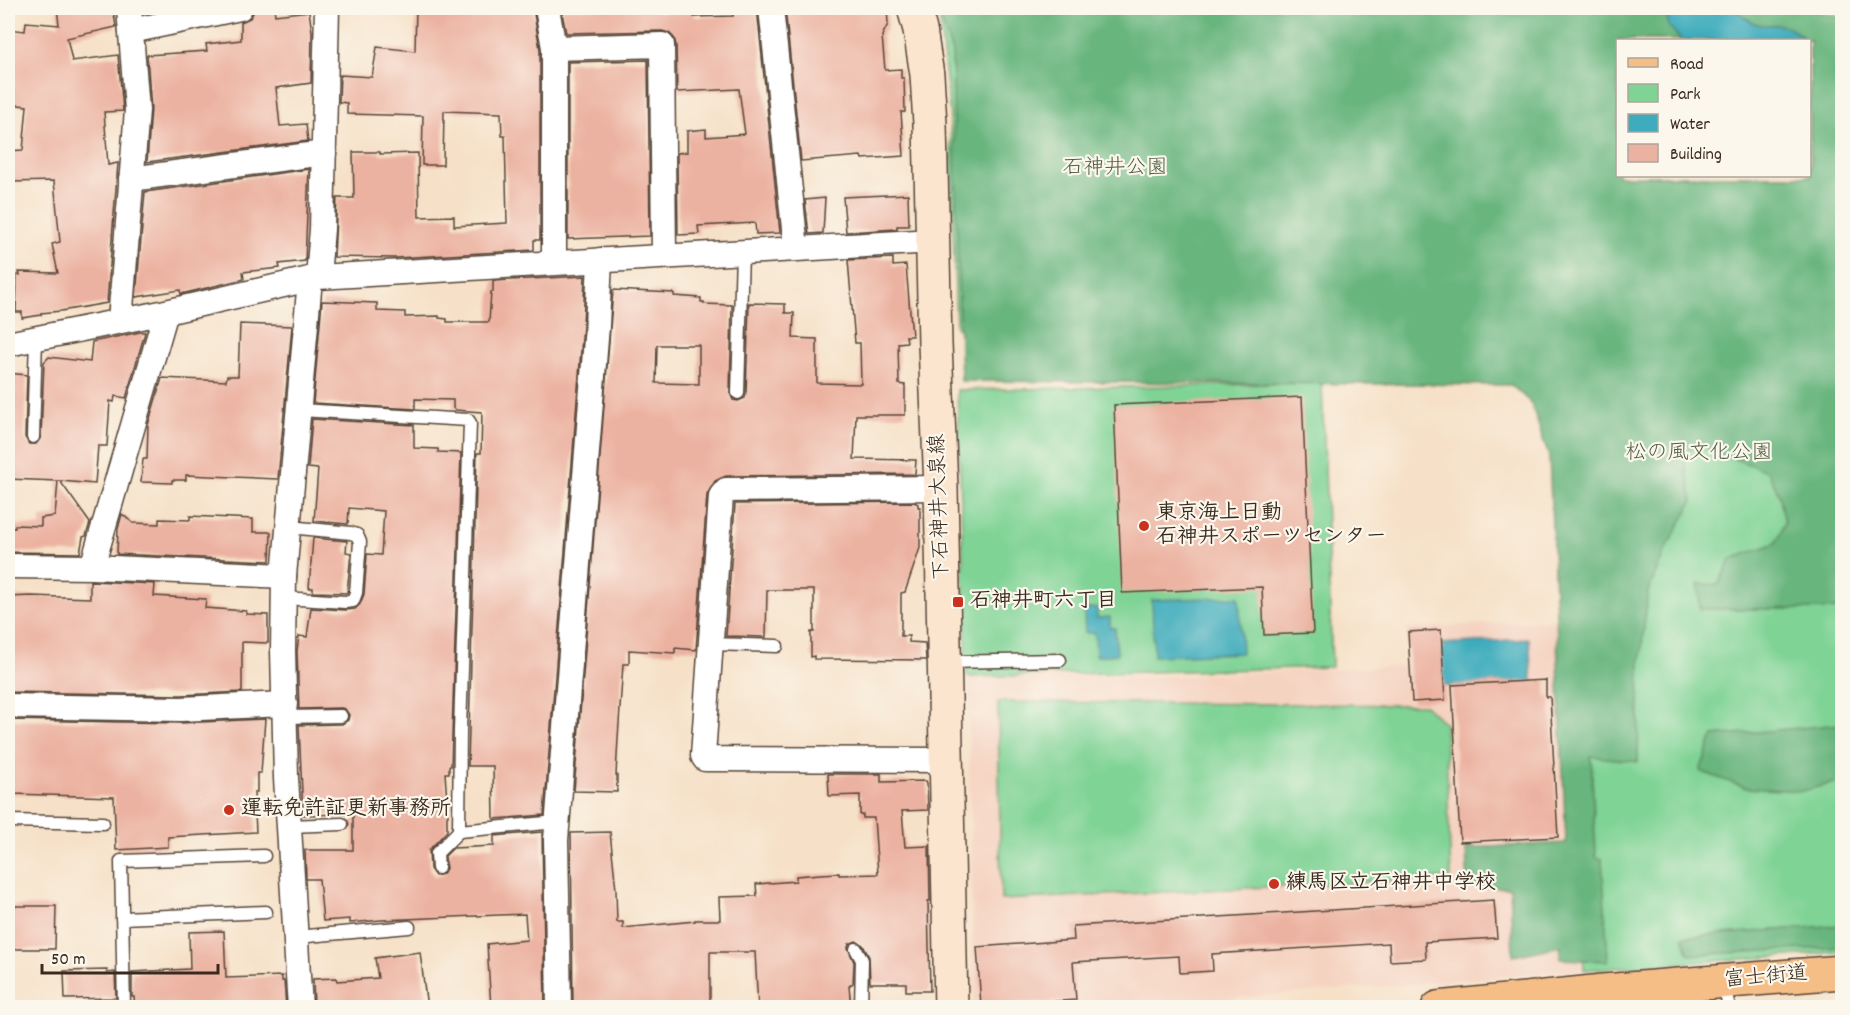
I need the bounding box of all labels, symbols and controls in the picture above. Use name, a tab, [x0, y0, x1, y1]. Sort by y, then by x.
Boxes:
legend	[1616, 39, 1811, 177]
text: Road	[1670, 53, 1704, 78]
text: Park	[1670, 83, 1701, 108]
text: Water	[1670, 113, 1710, 138]
text: Building	[1670, 143, 1722, 168]
park label: 石神井公園	[1063, 154, 1168, 184]
street label: 下石神井大泉線	[923, 433, 959, 581]
park label: 松の風文化公園	[1626, 439, 1773, 469]
place label: 東京海上日動 石神井スポーツセンター	[1156, 499, 1387, 553]
marker: 東京海上日動 石神井スポーツセンター	[1137, 519, 1151, 533]
place label: 石神井町六丁目	[970, 587, 1117, 617]
marker: 石神井町六丁目	[951, 595, 965, 609]
place label: 運転免許証更新事務所	[241, 795, 451, 825]
marker: 運転免許証更新事務所	[222, 803, 236, 817]
place label: 練馬区立石神井中学校	[1286, 869, 1496, 899]
marker: 練馬区立石神井中学校	[1267, 877, 1281, 891]
scale bar	[42, 937, 218, 975]
text: 50 m	[51, 948, 86, 973]
street label: 富士街道	[1723, 959, 1809, 997]

